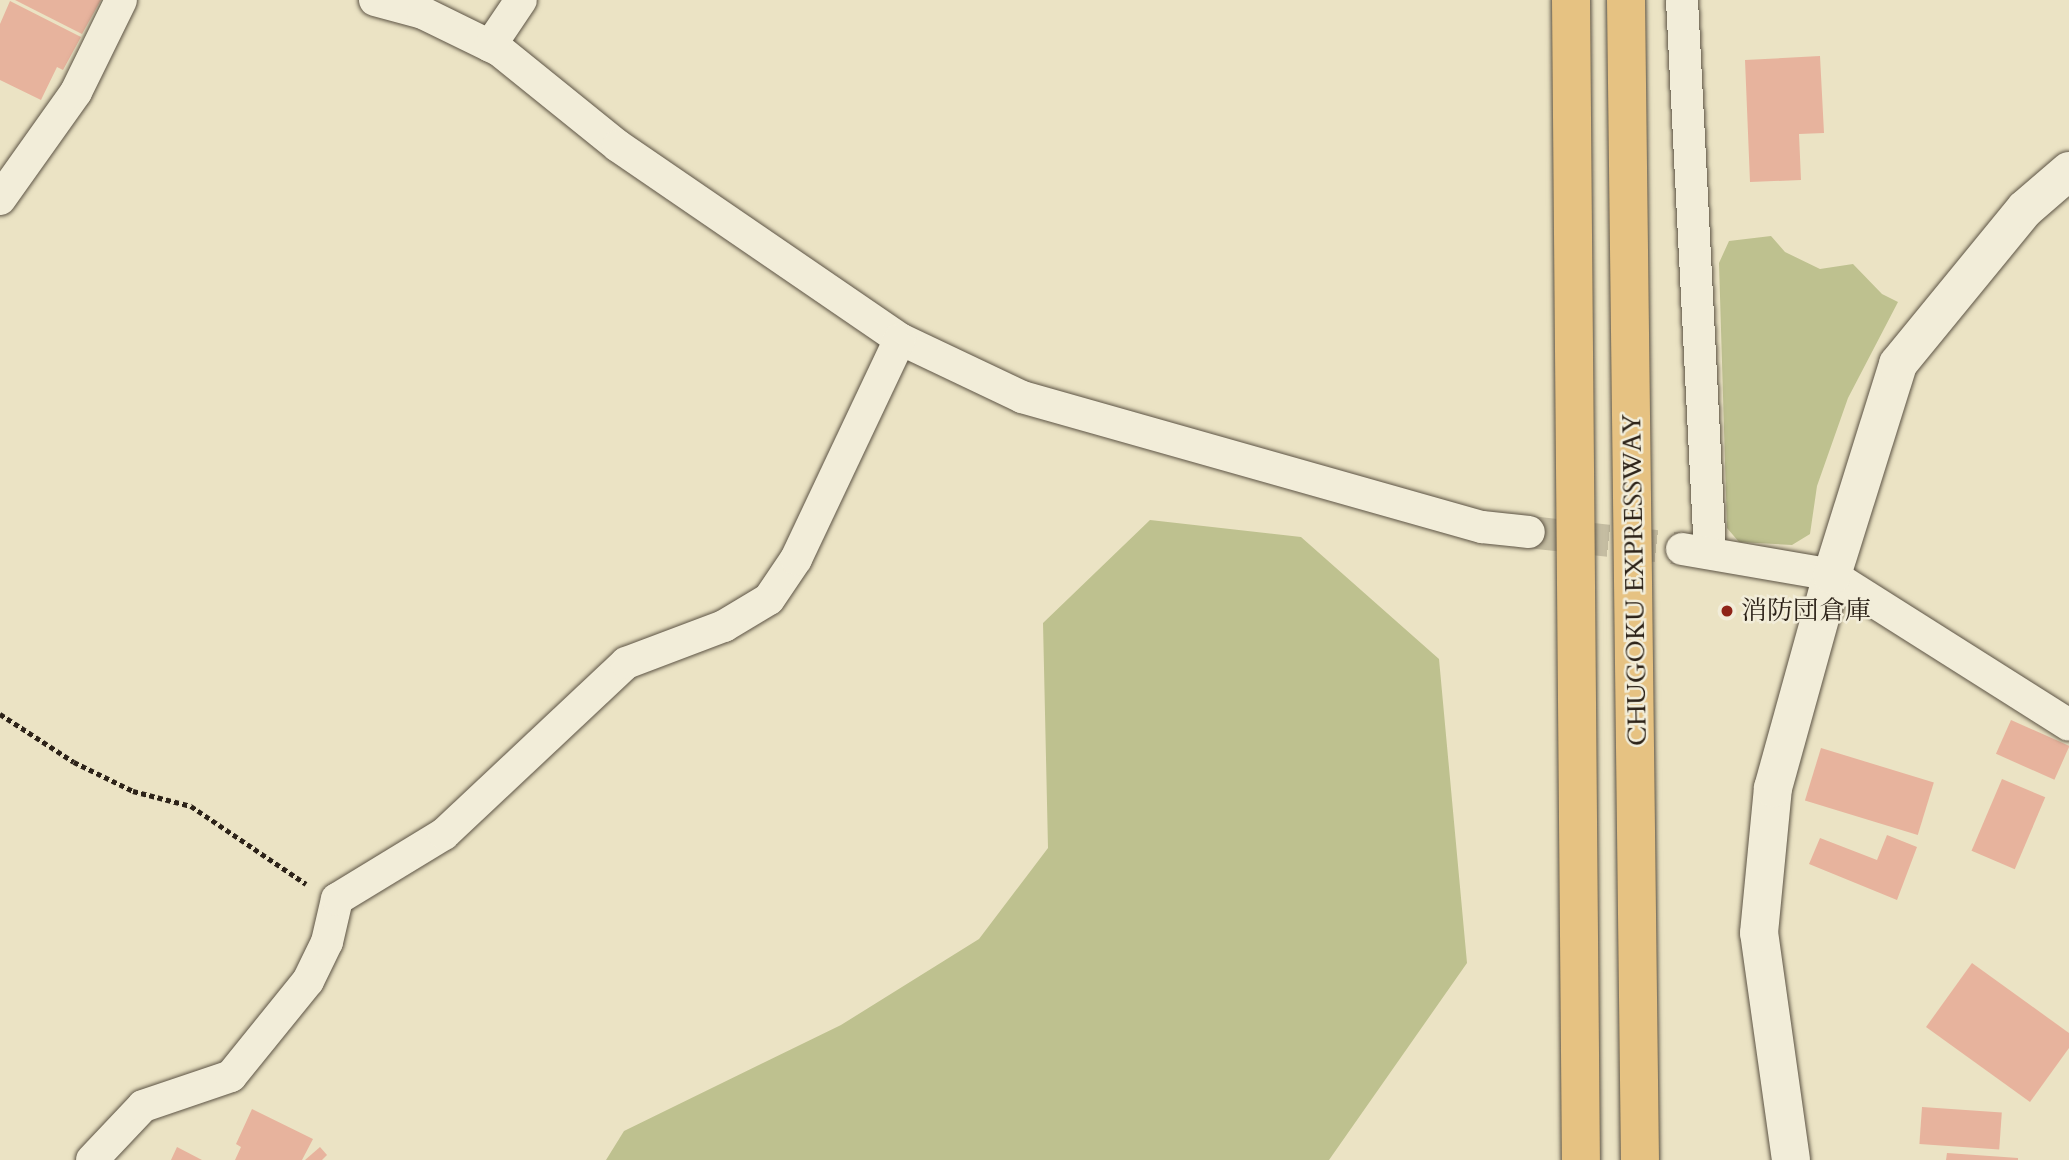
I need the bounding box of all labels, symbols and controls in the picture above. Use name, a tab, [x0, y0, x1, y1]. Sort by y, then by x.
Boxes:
street label: CHUGOKU EXPRESSWAY	[1617, 414, 1653, 746]
place label: 消防団倉庫	[1741, 595, 1871, 627]
marker: 消防団倉庫	[1719, 603, 1735, 619]

